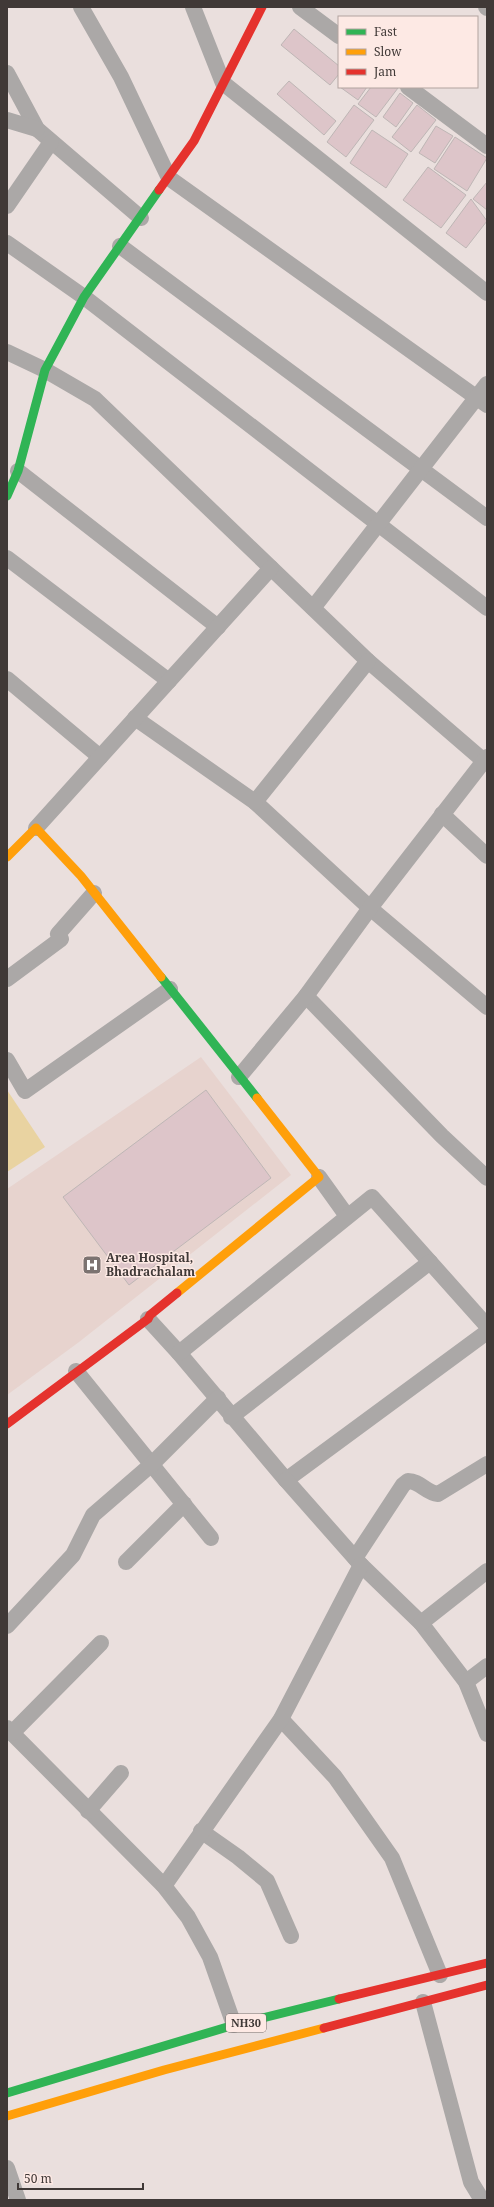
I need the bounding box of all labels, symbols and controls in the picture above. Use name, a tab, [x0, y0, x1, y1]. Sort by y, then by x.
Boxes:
legend	[338, 16, 478, 88]
text: Fast	[374, 23, 397, 40]
text: Slow	[374, 43, 402, 60]
text: Jam	[373, 63, 396, 80]
place label: Area Hospital, Bhadrachalam	[106, 1249, 195, 1280]
hospital icon: Area Hospital, Bhadrachalam	[81, 1254, 103, 1276]
road number: NH30	[226, 2014, 266, 2032]
scale bar	[18, 2165, 143, 2191]
text: 50 m	[24, 2170, 52, 2187]

